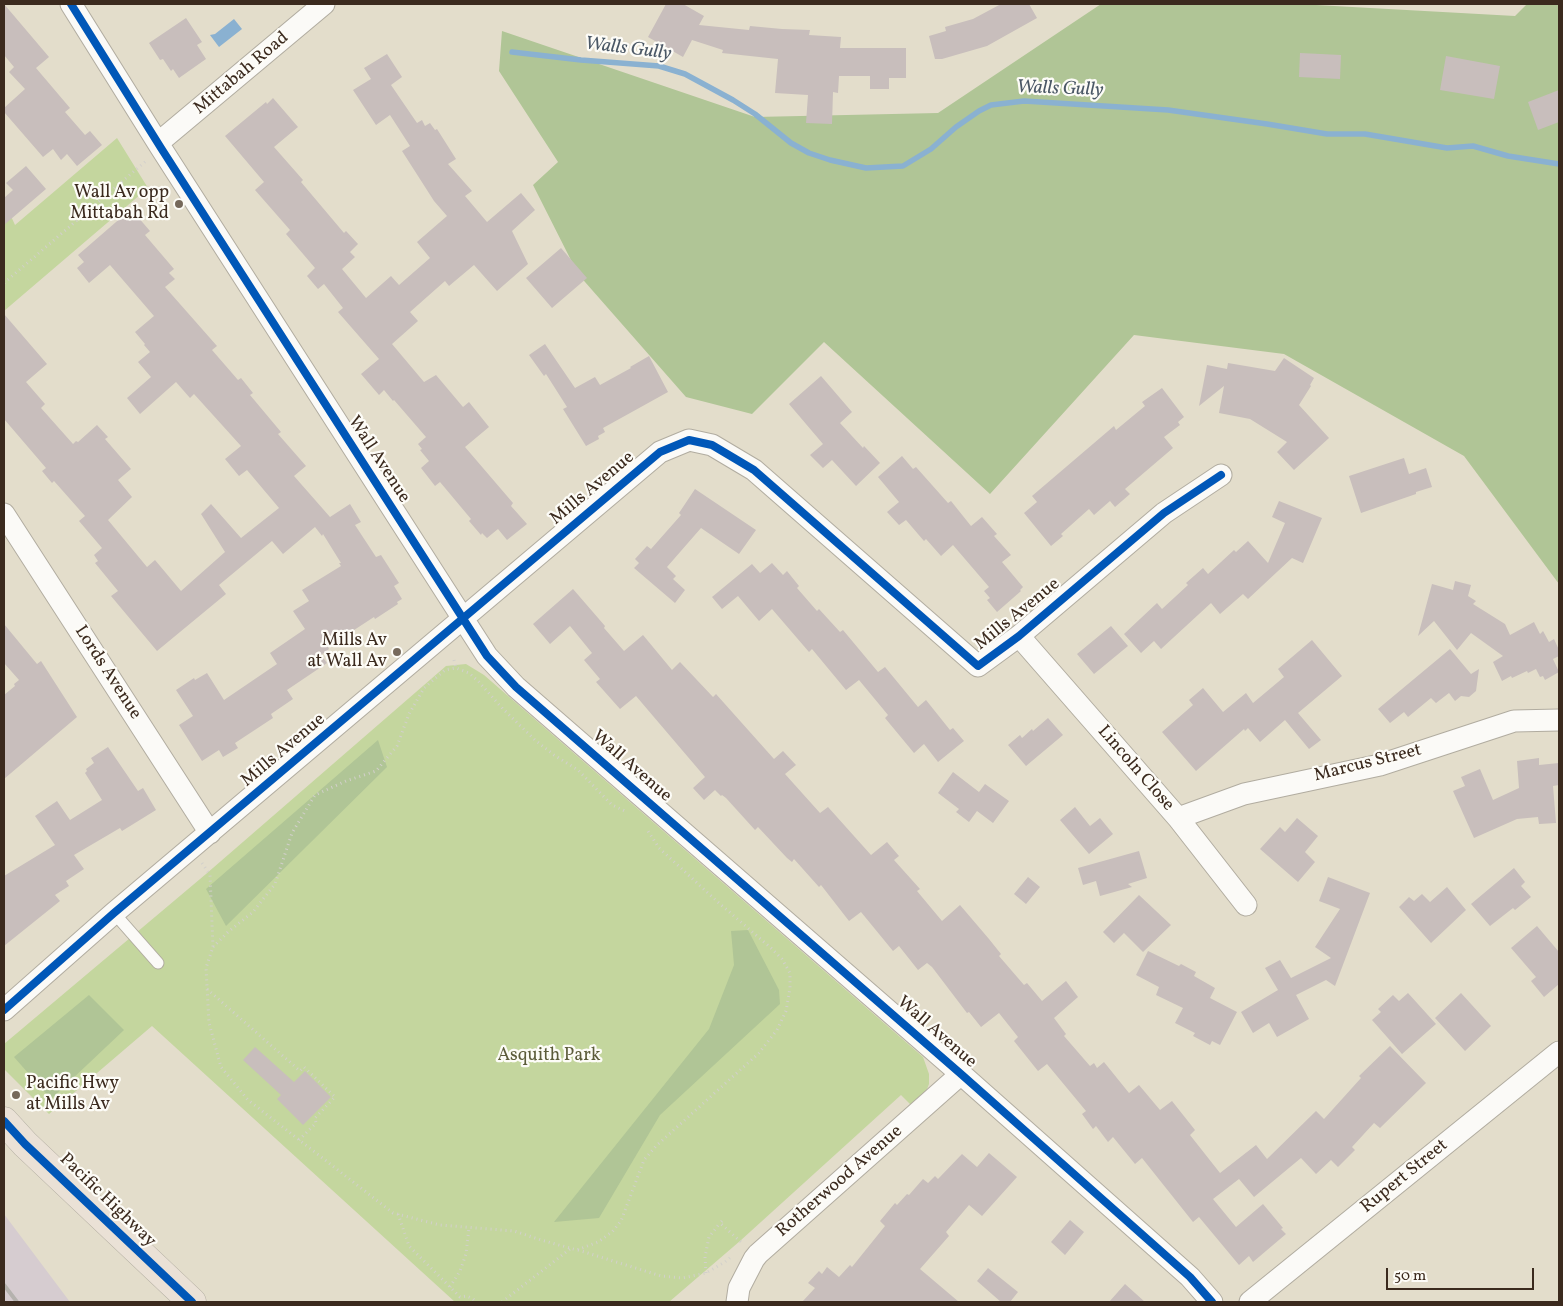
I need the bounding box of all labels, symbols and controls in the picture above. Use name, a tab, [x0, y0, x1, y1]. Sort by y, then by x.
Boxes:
street label: Mittabah Road	[190, 28, 294, 120]
water label: Walls Gully	[584, 33, 672, 67]
water label: Walls Gully	[1016, 77, 1104, 103]
place label: Wall Av opp Mittabah Rd	[70, 183, 169, 225]
marker: Wall Av opp Mittabah Rd	[173, 198, 185, 210]
street label: Wall Avenue	[342, 413, 414, 507]
street label: Mills Avenue	[547, 448, 639, 530]
street label: Mills Avenue	[971, 574, 1065, 656]
street label: Lords Avenue	[69, 622, 145, 724]
place label: Mills Av at Wall Av	[307, 631, 387, 674]
marker: Mills Av at Wall Av	[391, 646, 403, 658]
street label: Mills Avenue	[238, 710, 330, 792]
street label: Lincoln Close	[1092, 722, 1178, 816]
street label: Wall Avenue	[587, 726, 675, 808]
street label: Marcus Street	[1312, 740, 1424, 788]
street label: Wall Avenue	[892, 992, 980, 1074]
park label: Asquith Park	[497, 1046, 601, 1068]
place label: Pacific Hwy at Mills Av	[26, 1074, 119, 1116]
marker: Pacific Hwy at Mills Av	[10, 1089, 22, 1101]
street label: Rotherwood Avenue	[772, 1121, 908, 1243]
street label: Rupert Street	[1357, 1135, 1453, 1219]
street label: Pacific Highway	[54, 1149, 160, 1253]
scale bar	[1388, 1258, 1536, 1290]
text: 50 m	[1394, 1266, 1426, 1287]

